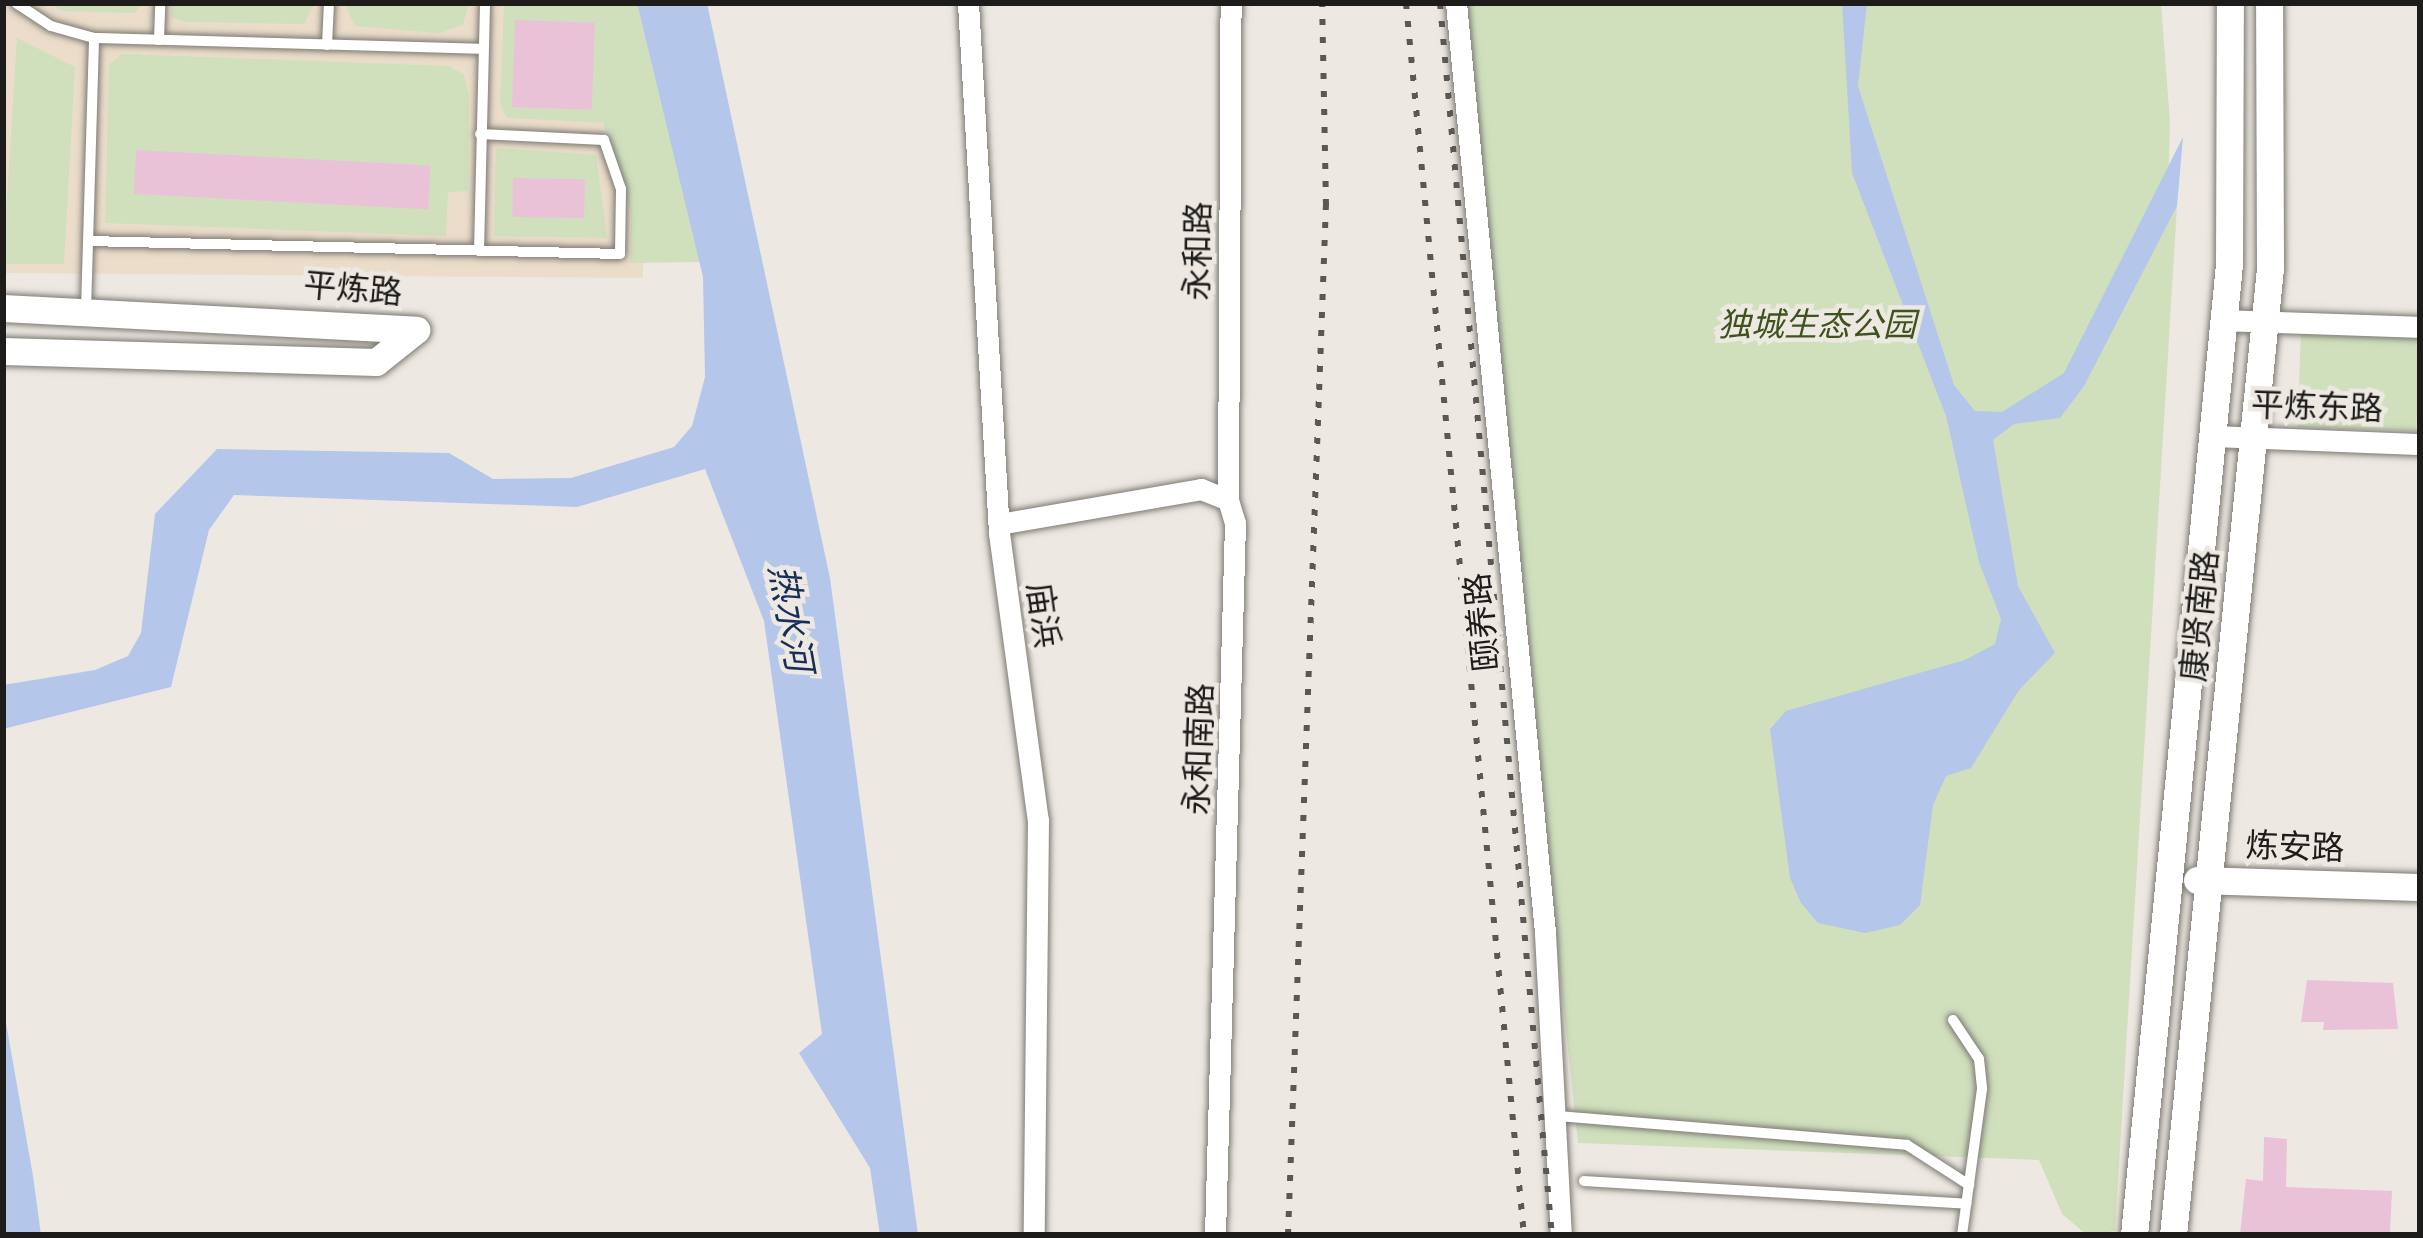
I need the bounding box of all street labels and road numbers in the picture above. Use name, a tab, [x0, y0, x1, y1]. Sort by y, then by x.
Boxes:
street label: 永和路	[1177, 201, 1219, 301]
street label: 平炼路	[302, 265, 404, 313]
street label: 平炼东路	[2250, 385, 2384, 429]
street label: 康贤南路	[2173, 548, 2227, 684]
street label: 颐养路	[1457, 571, 1507, 673]
street label: 庙浜	[1019, 580, 1067, 650]
street label: 永和南路	[1177, 682, 1221, 816]
street label: 炼安路	[2245, 825, 2345, 869]

